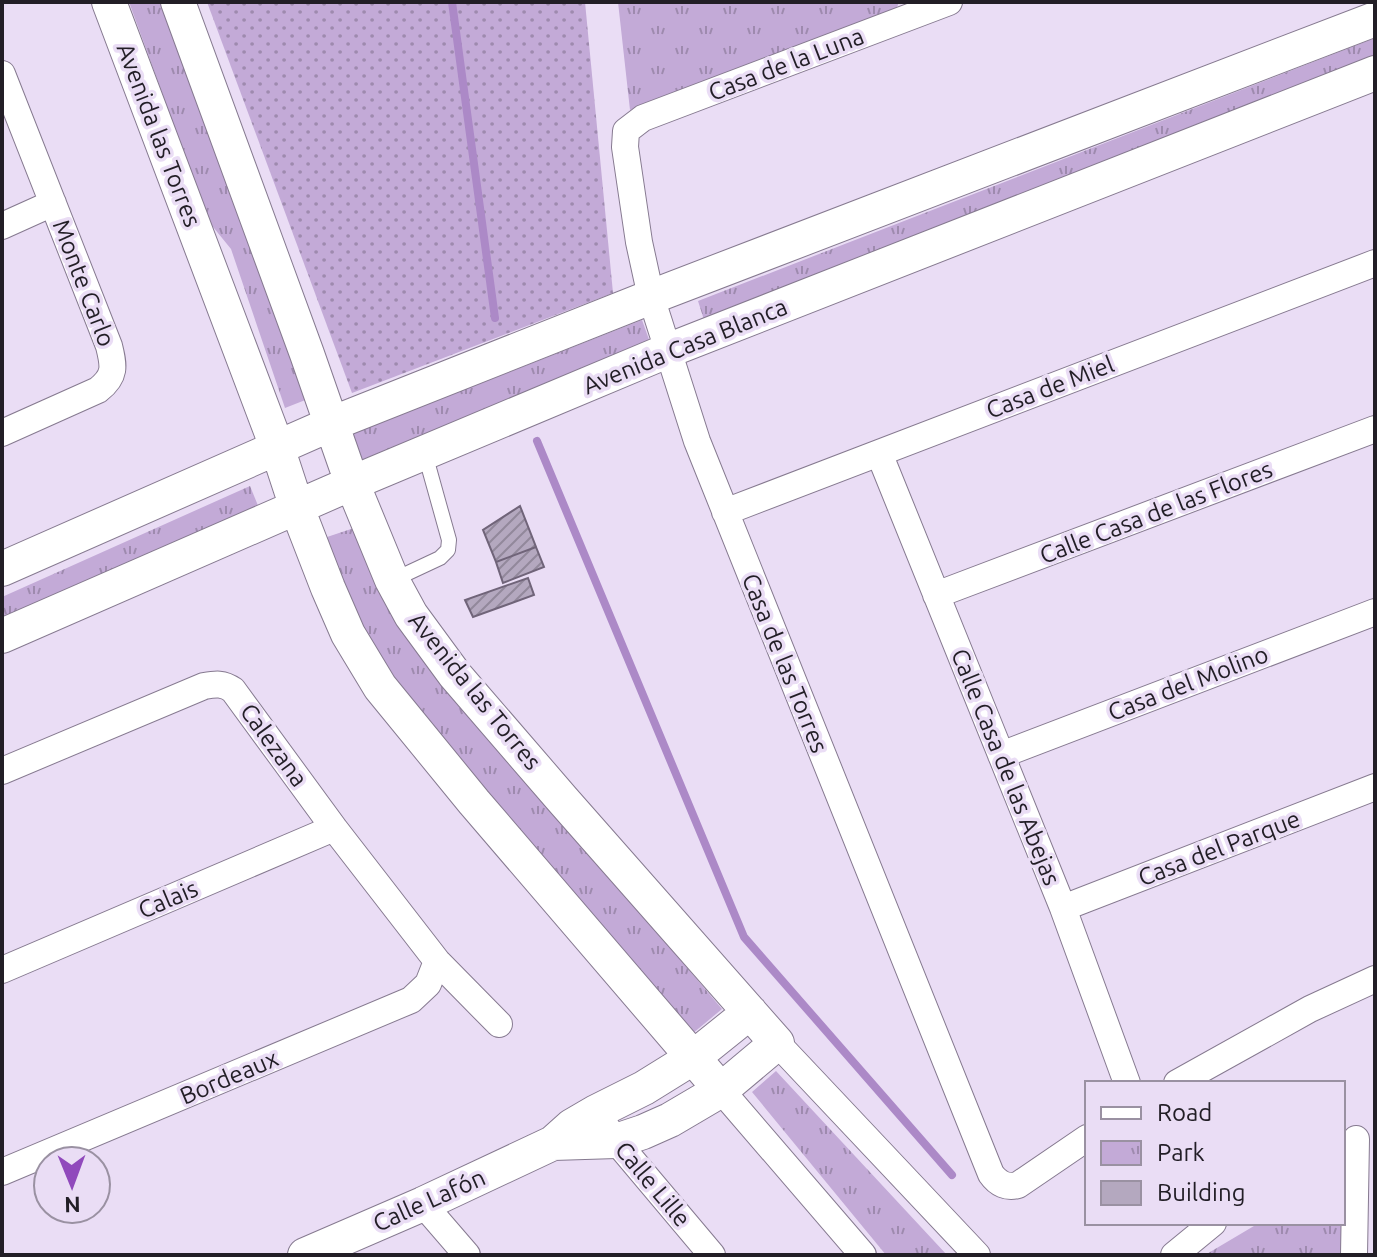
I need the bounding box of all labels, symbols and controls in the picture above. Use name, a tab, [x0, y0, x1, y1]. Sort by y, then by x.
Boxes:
street label: Casa de la Luna	[704, 22, 868, 106]
street label: Avenida las Torres	[112, 39, 206, 231]
street label: Monte Carlo	[48, 216, 120, 350]
street label: Avenida Casa Blanca	[579, 293, 791, 399]
street label: Casa de Miel	[982, 350, 1118, 424]
street label: Calle Casa de las Flores	[1036, 455, 1276, 569]
street label: Casa de las Torres	[737, 570, 833, 756]
street label: Avenida las Torres	[403, 607, 547, 775]
street label: Casa del Molino	[1104, 640, 1272, 726]
street label: Calle Casa de las Abejas	[946, 645, 1066, 889]
street label: Calezana	[235, 698, 313, 792]
street label: Casa del Parque	[1134, 805, 1304, 891]
street label: Calais	[134, 874, 202, 924]
street label: Bordeaux	[176, 1044, 282, 1110]
legend	[1085, 1081, 1345, 1225]
text: Road	[1157, 1099, 1212, 1126]
street label: Calle Lille	[610, 1136, 696, 1232]
text: Park	[1157, 1139, 1205, 1166]
north arrow	[32, 1145, 112, 1225]
street label: Calle Lafón	[369, 1163, 489, 1237]
text: Building	[1157, 1179, 1245, 1206]
text: N	[64, 1193, 81, 1218]

